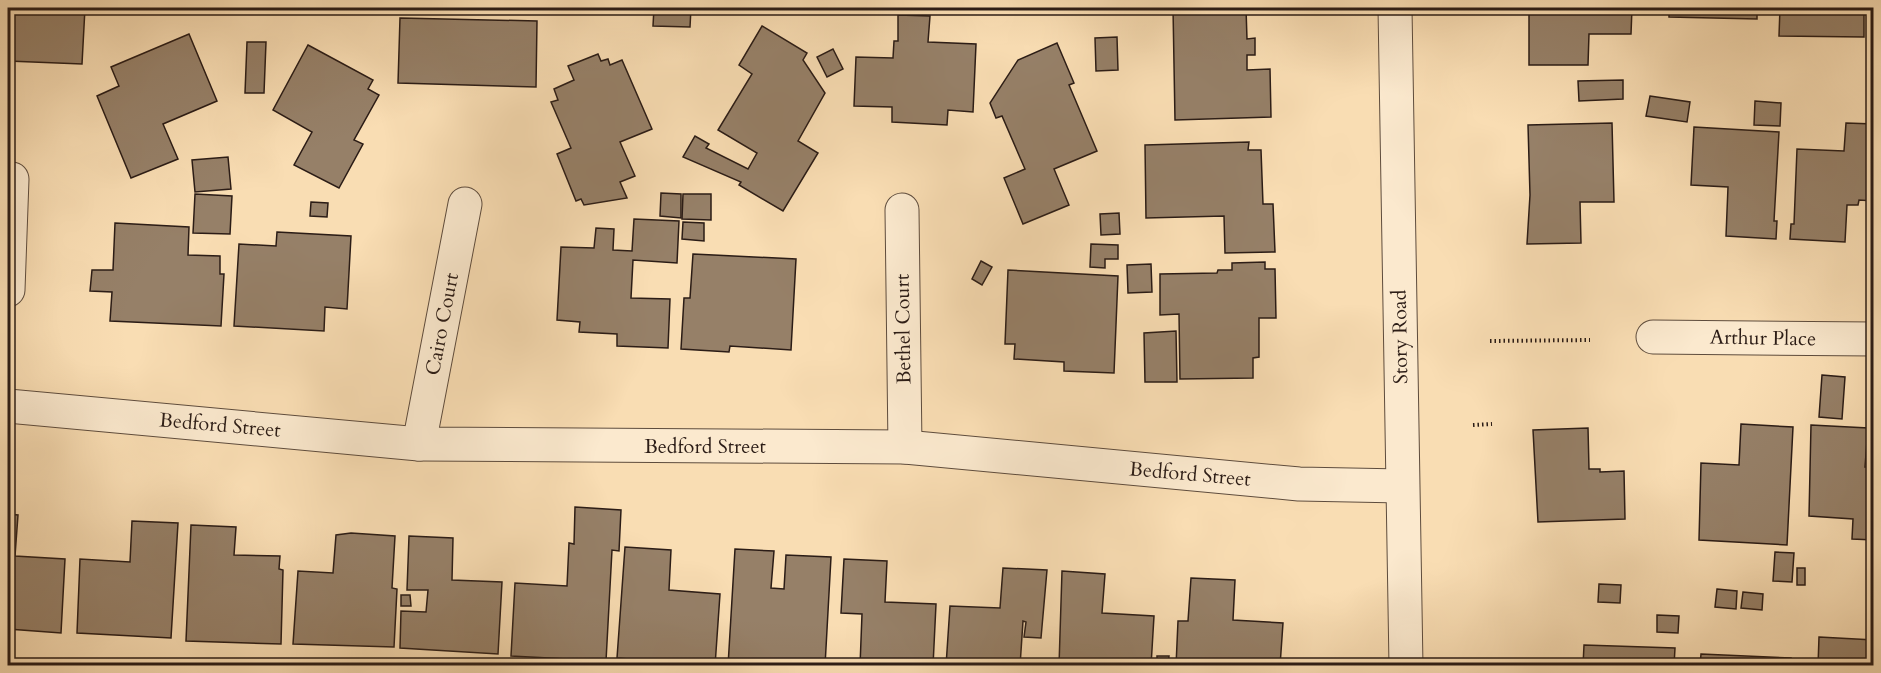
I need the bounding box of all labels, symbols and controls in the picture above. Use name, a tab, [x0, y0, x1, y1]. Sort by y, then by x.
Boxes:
street label: Cairo Court	[419, 270, 465, 377]
street label: Bethel Court	[889, 273, 917, 384]
street label: Story Road	[1386, 289, 1414, 384]
street label: Arthur Place	[1710, 324, 1816, 352]
street label: Bedford Street	[158, 406, 282, 444]
street label: Bedford Street	[644, 433, 767, 460]
street label: Bedford Street	[1128, 455, 1252, 493]

